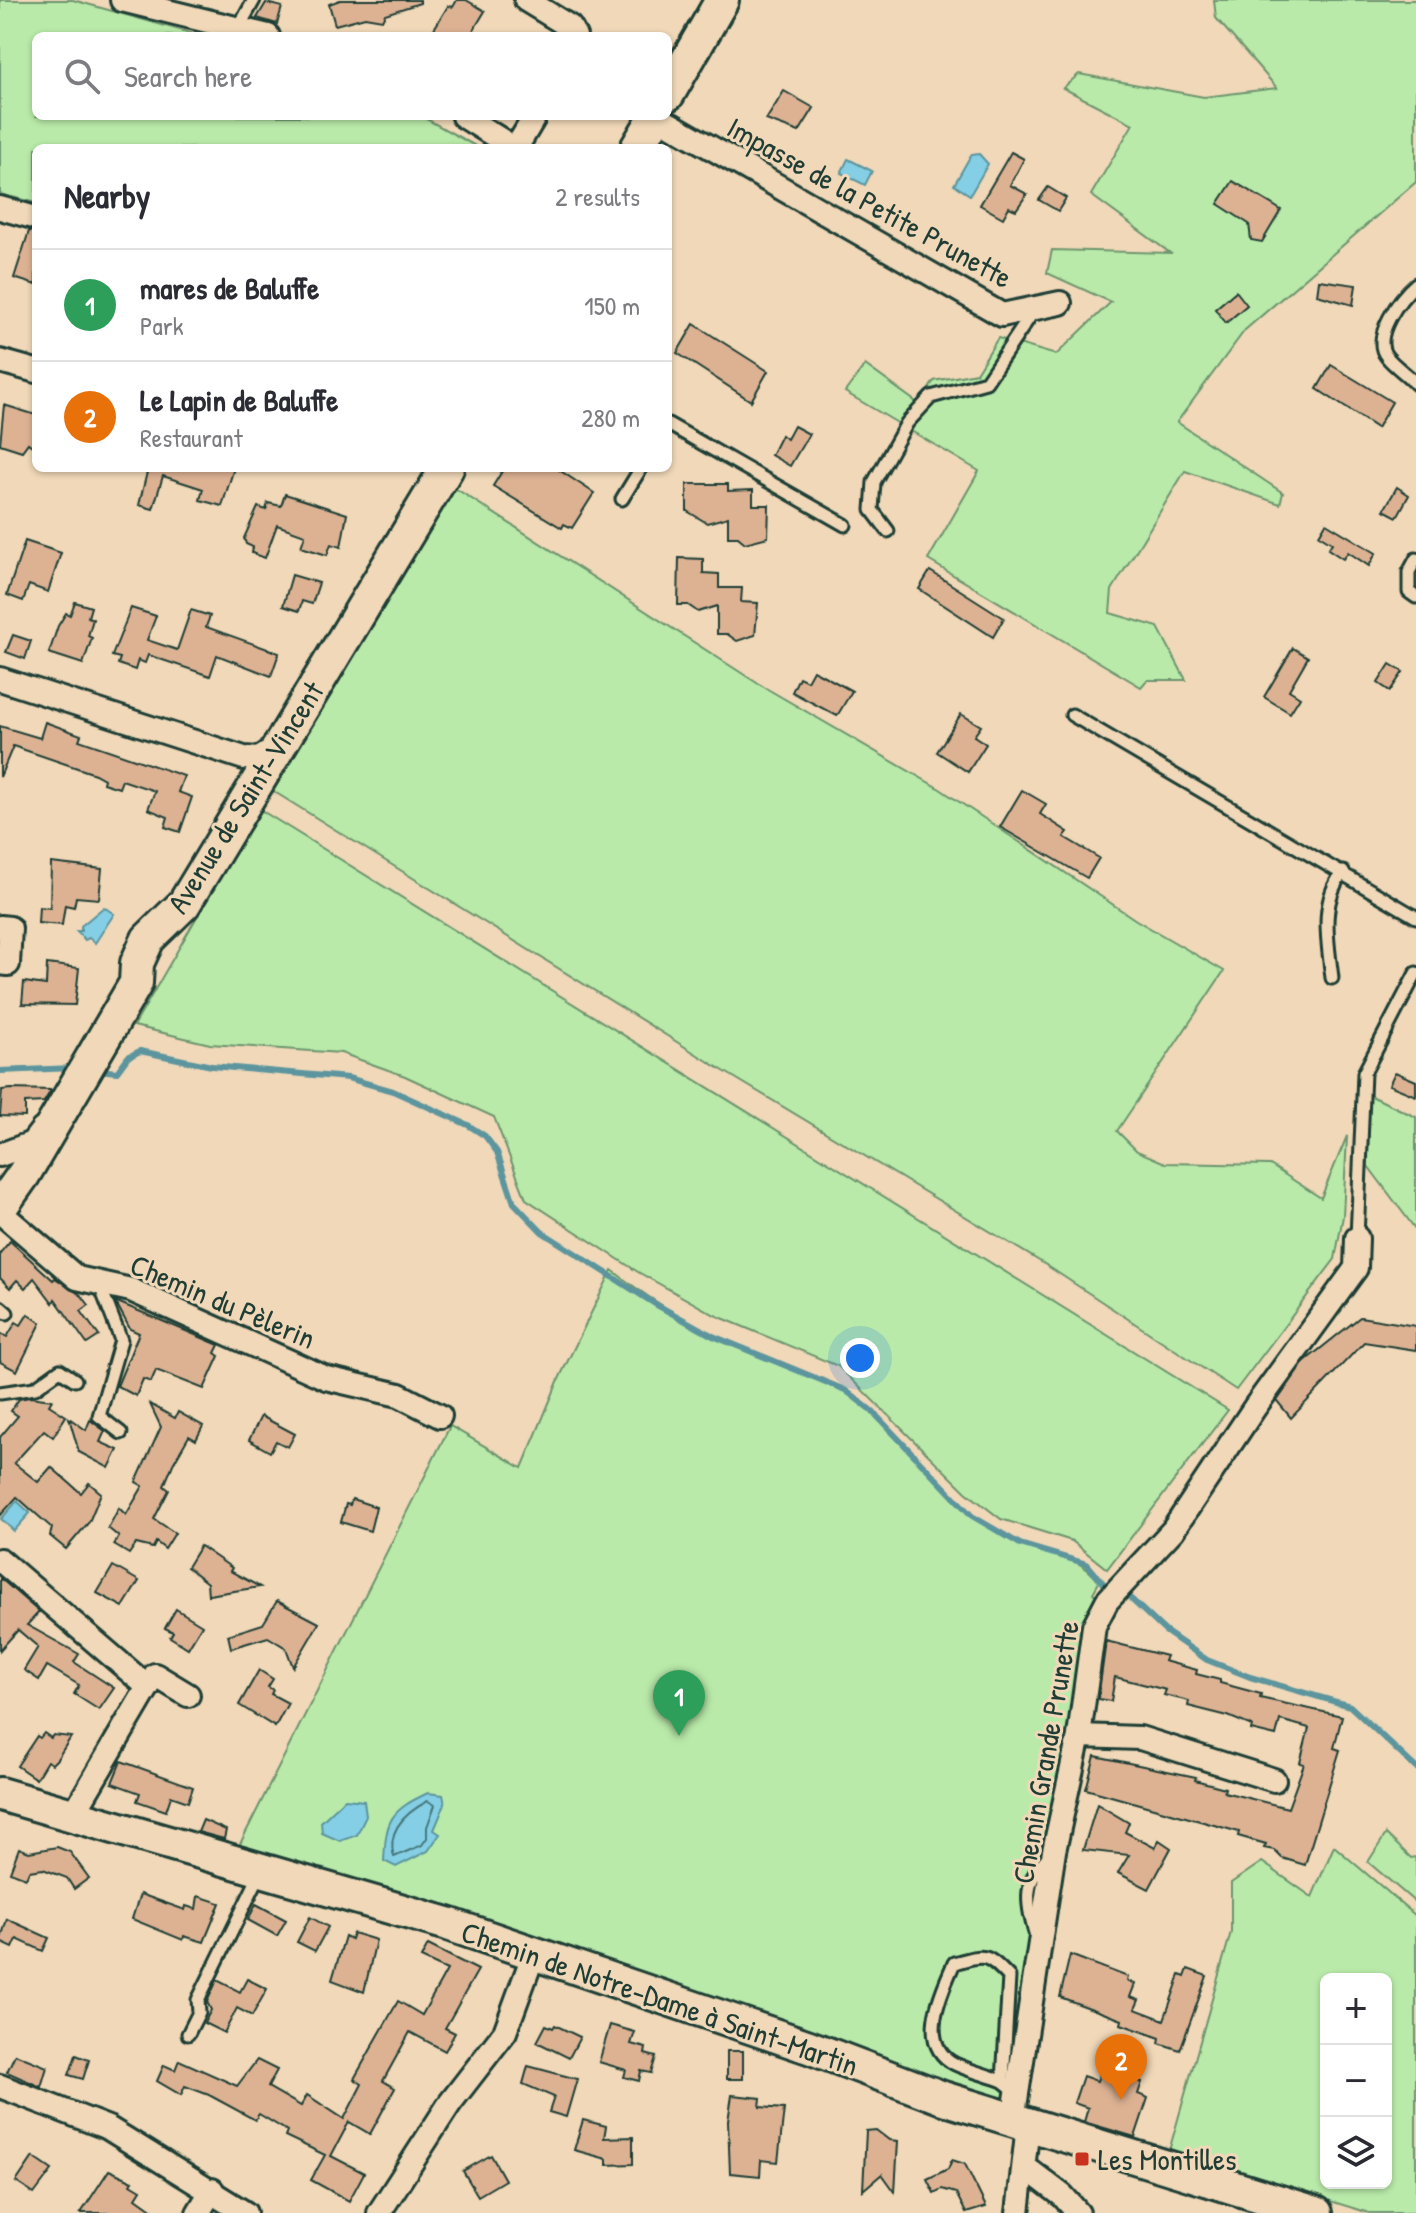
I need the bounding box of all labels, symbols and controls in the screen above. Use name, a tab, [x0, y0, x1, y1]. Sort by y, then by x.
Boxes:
search box	[32, 32, 672, 120]
icon: search	[60, 54, 104, 98]
text: Search here	[124, 56, 252, 96]
street label: Impasse de la Petite Prunette	[720, 107, 1020, 297]
text: Nearby	[64, 173, 150, 219]
text: 2 results	[555, 179, 640, 214]
text: mares de Baluffe	[140, 268, 319, 308]
text: 1	[85, 288, 95, 323]
text: 150 m	[584, 288, 640, 323]
text: Park	[140, 308, 184, 343]
text: Le Lapin de Baluffe	[140, 380, 338, 420]
text: 2	[84, 400, 96, 435]
text: 280 m	[581, 400, 640, 435]
text: Restaurant	[140, 420, 243, 455]
street label: Avenue de Saint-Vincent	[157, 673, 333, 921]
street label: Chemin du Pèlerin	[124, 1244, 322, 1358]
your location	[840, 1338, 880, 1378]
street label: Chemin Grande Prunette	[1002, 1617, 1088, 1887]
pin: 1	[653, 1670, 705, 1736]
street label: Chemin de Notre-Dame à Saint-Martin	[456, 1911, 864, 2085]
map controls	[1320, 1973, 1392, 2189]
button: +	[1320, 1973, 1392, 2045]
pin: 2	[1095, 2034, 1147, 2100]
button: −	[1320, 2045, 1392, 2117]
button: layers	[1320, 2117, 1392, 2189]
place label: Les Montilles	[1098, 2139, 1237, 2179]
marker: Les Montilles	[1073, 2150, 1091, 2168]

